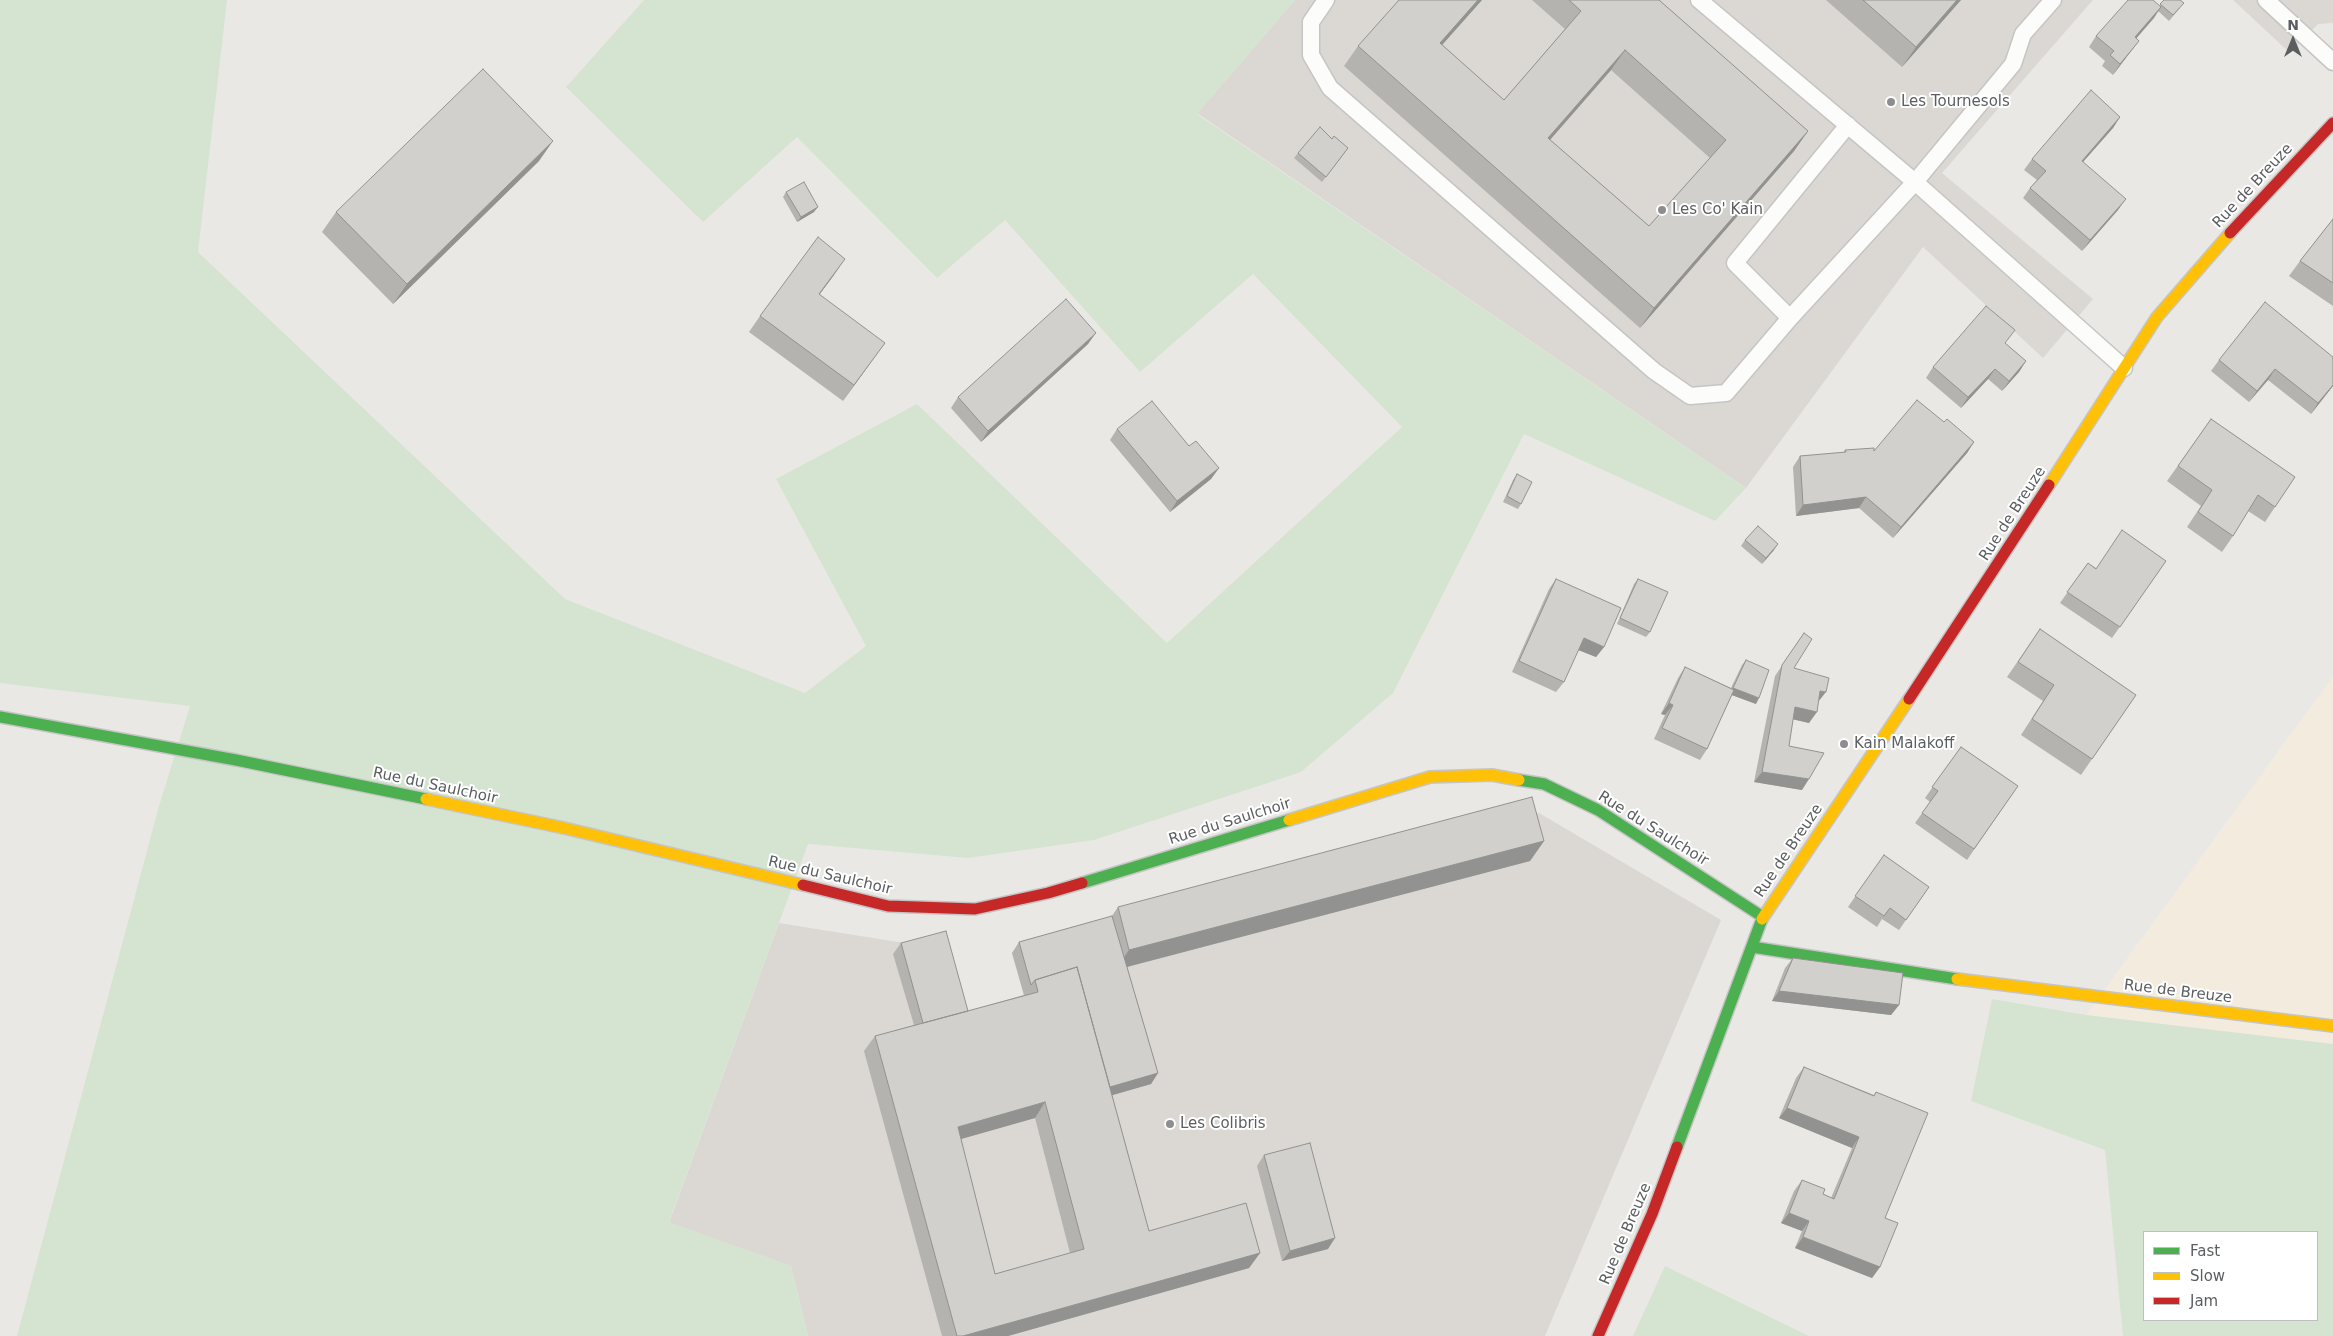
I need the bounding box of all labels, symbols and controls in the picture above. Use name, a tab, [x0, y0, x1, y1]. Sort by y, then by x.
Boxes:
north arrow	[2268, 15, 2318, 65]
text: N	[2287, 17, 2299, 33]
place label: Les Tournesols	[1901, 93, 2010, 111]
marker: Les Tournesols	[1885, 96, 1897, 108]
street label: Rue de Breuze	[2209, 140, 2297, 232]
place label: Les Co' Kain	[1672, 201, 1763, 219]
marker: Les Co' Kain	[1656, 204, 1668, 216]
street label: Rue de Breuze	[1976, 464, 2050, 564]
place label: Kain Malakoff	[1854, 735, 1954, 753]
marker: Kain Malakoff	[1838, 738, 1850, 750]
street label: Rue du Saulchoir	[371, 764, 499, 808]
street label: Rue du Saulchoir	[1595, 788, 1711, 870]
street label: Rue du Saulchoir	[1167, 795, 1293, 849]
street label: Rue de Breuze	[1751, 801, 1827, 901]
street label: Rue du Saulchoir	[766, 853, 894, 899]
street label: Rue de Breuze	[2123, 976, 2233, 1008]
place label: Les Colibris	[1180, 1115, 1266, 1133]
marker: Les Colibris	[1164, 1118, 1176, 1130]
street label: Rue de Breuze	[1596, 1180, 1656, 1288]
legend	[2143, 1231, 2318, 1321]
text: Fast	[2190, 1242, 2220, 1260]
text: Slow	[2190, 1267, 2225, 1285]
text: Jam	[2190, 1292, 2218, 1310]

